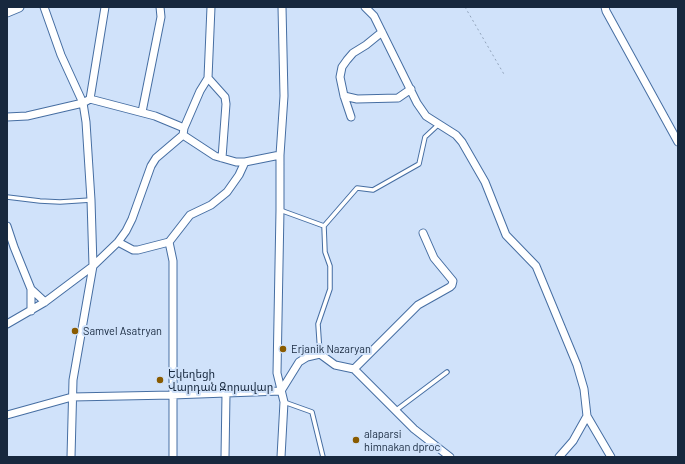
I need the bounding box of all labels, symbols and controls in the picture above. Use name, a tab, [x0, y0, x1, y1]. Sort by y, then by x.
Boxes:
place label: Samvel Asatryan	[83, 324, 162, 338]
marker: Samvel Asatryan	[70, 326, 80, 336]
place label: Erjanik Nazaryan	[291, 342, 371, 356]
marker: Erjanik Nazaryan	[278, 344, 288, 354]
place label: Եկեղեցի Վարդան Զորավար	[168, 367, 273, 393]
marker: Եկեղեցի Վարդան Զորավար	[155, 375, 165, 385]
place label: alaparsi himnakan dproc	[364, 427, 440, 453]
marker: alaparsi himnakan dproc	[351, 435, 361, 445]

